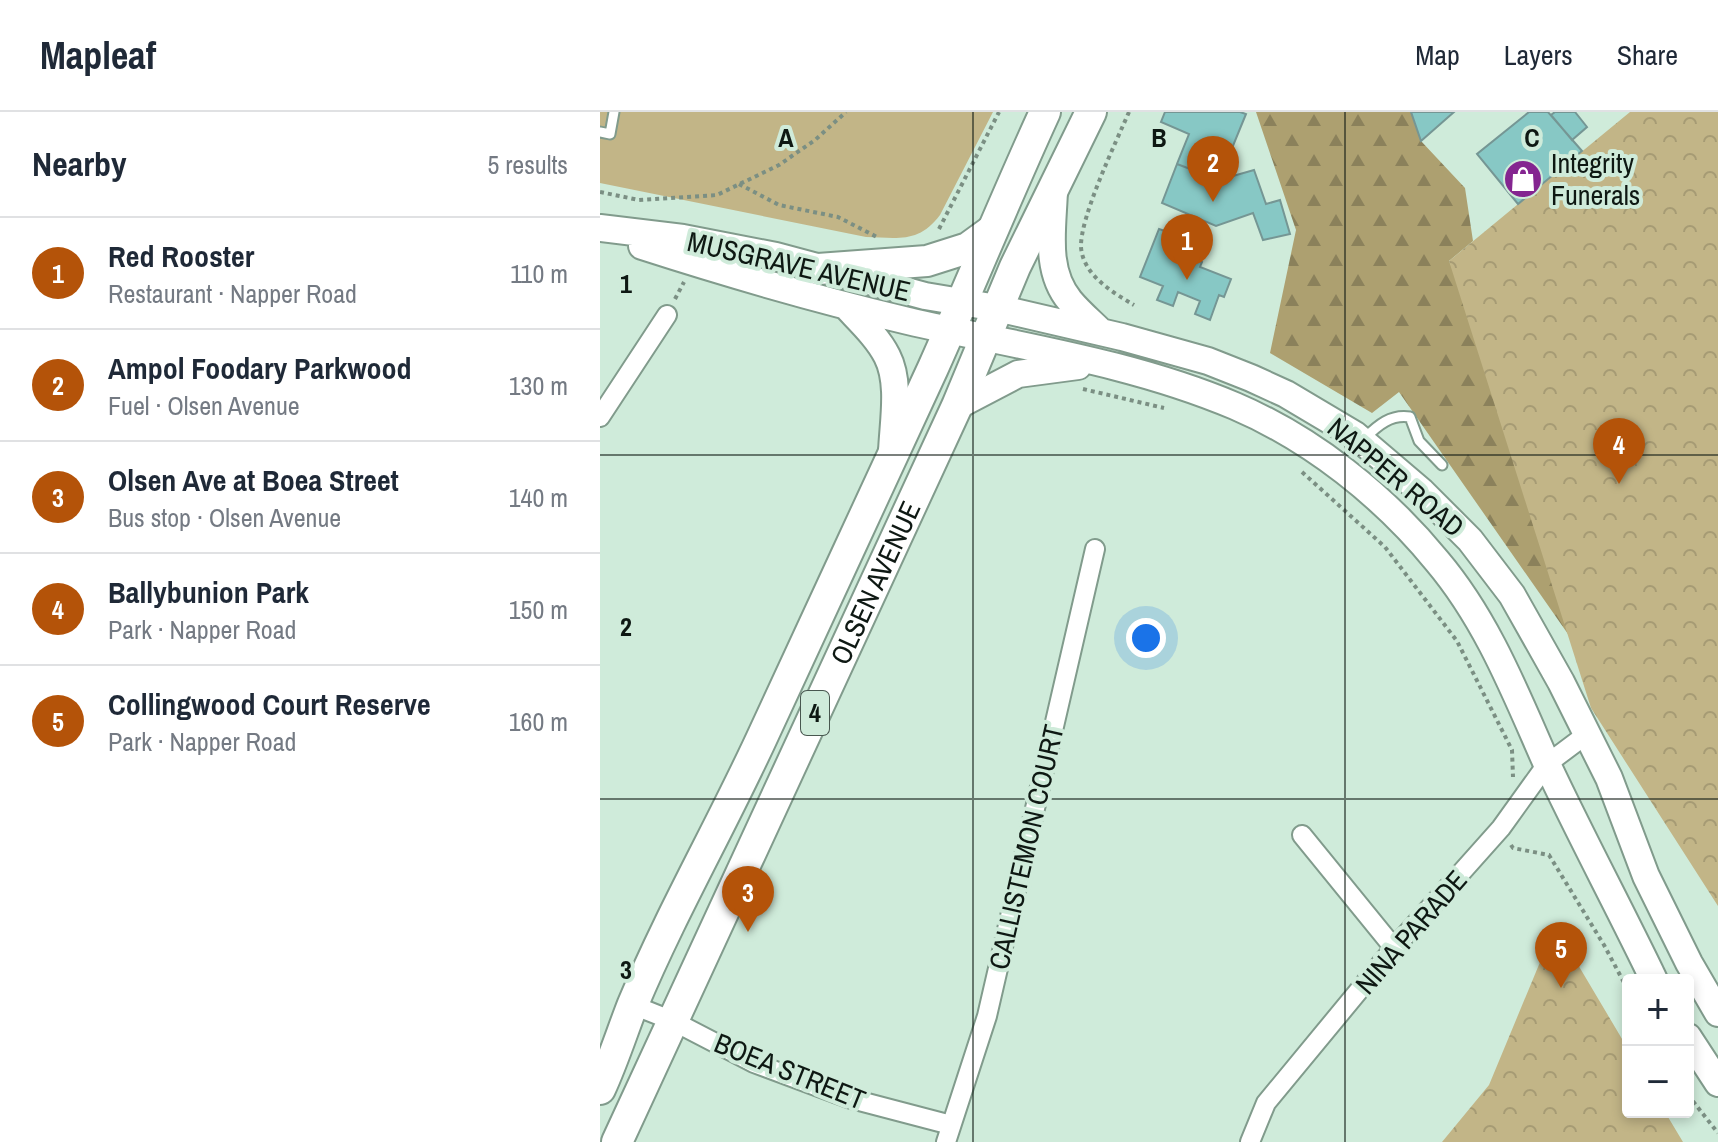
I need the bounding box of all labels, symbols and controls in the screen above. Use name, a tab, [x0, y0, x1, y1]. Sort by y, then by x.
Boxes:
text: Mapleaf	[40, 30, 156, 81]
text: Map	[1415, 36, 1460, 74]
text: Layers	[1504, 36, 1573, 74]
text: Share	[1617, 36, 1678, 74]
text: A	[778, 120, 794, 155]
text: B	[1151, 120, 1167, 155]
text: C	[1524, 120, 1540, 155]
pin: 2	[1187, 136, 1239, 202]
text: Nearby	[32, 141, 127, 187]
place label: Integrity Funerals	[1551, 144, 1640, 214]
text: 5 results	[487, 147, 568, 182]
shop icon: Integrity Funerals	[1502, 158, 1544, 200]
pin: 1	[1161, 214, 1213, 280]
street label: MUSGRAVE AVENUE	[684, 222, 914, 310]
text: Red Rooster	[108, 236, 254, 276]
text: 1	[52, 256, 64, 291]
text: 110 m	[510, 256, 568, 291]
text: 1	[620, 266, 632, 301]
text: Restaurant · Napper Road	[108, 276, 357, 311]
text: Ampol Foodary Parkwood	[108, 348, 412, 388]
text: 2	[52, 368, 64, 403]
text: 130 m	[509, 368, 568, 403]
text: Fuel · Olsen Avenue	[108, 388, 300, 423]
street label: NAPPER ROAD	[1320, 409, 1472, 545]
pin: 4	[1593, 418, 1645, 484]
text: Olsen Ave at Boea Street	[108, 460, 399, 500]
text: 3	[52, 480, 64, 515]
text: 140 m	[509, 480, 568, 515]
street label: OLSEN AVENUE	[821, 495, 929, 671]
text: Bus stop · Olsen Avenue	[108, 500, 341, 535]
text: Ballybunion Park	[108, 572, 309, 612]
text: 4	[52, 592, 64, 627]
text: 150 m	[509, 592, 568, 627]
text: 2	[620, 609, 632, 644]
text: Park · Napper Road	[108, 612, 296, 647]
your location	[1126, 618, 1166, 658]
text: Collingwood Court Reserve	[108, 684, 431, 724]
road number: 4	[801, 691, 829, 735]
text: 5	[52, 704, 64, 739]
text: 160 m	[509, 704, 568, 739]
street label: CALLISTEMON COURT	[979, 721, 1073, 973]
text: Park · Napper Road	[108, 724, 296, 759]
street label: NINA PARADE	[1347, 862, 1475, 1002]
pin: 3	[722, 866, 774, 932]
pin: 5	[1535, 922, 1587, 988]
text: 3	[620, 952, 632, 987]
map controls	[1622, 974, 1694, 1118]
button: +	[1622, 974, 1694, 1046]
street label: BOEA STREET	[709, 1024, 871, 1118]
button: −	[1622, 1046, 1694, 1118]

